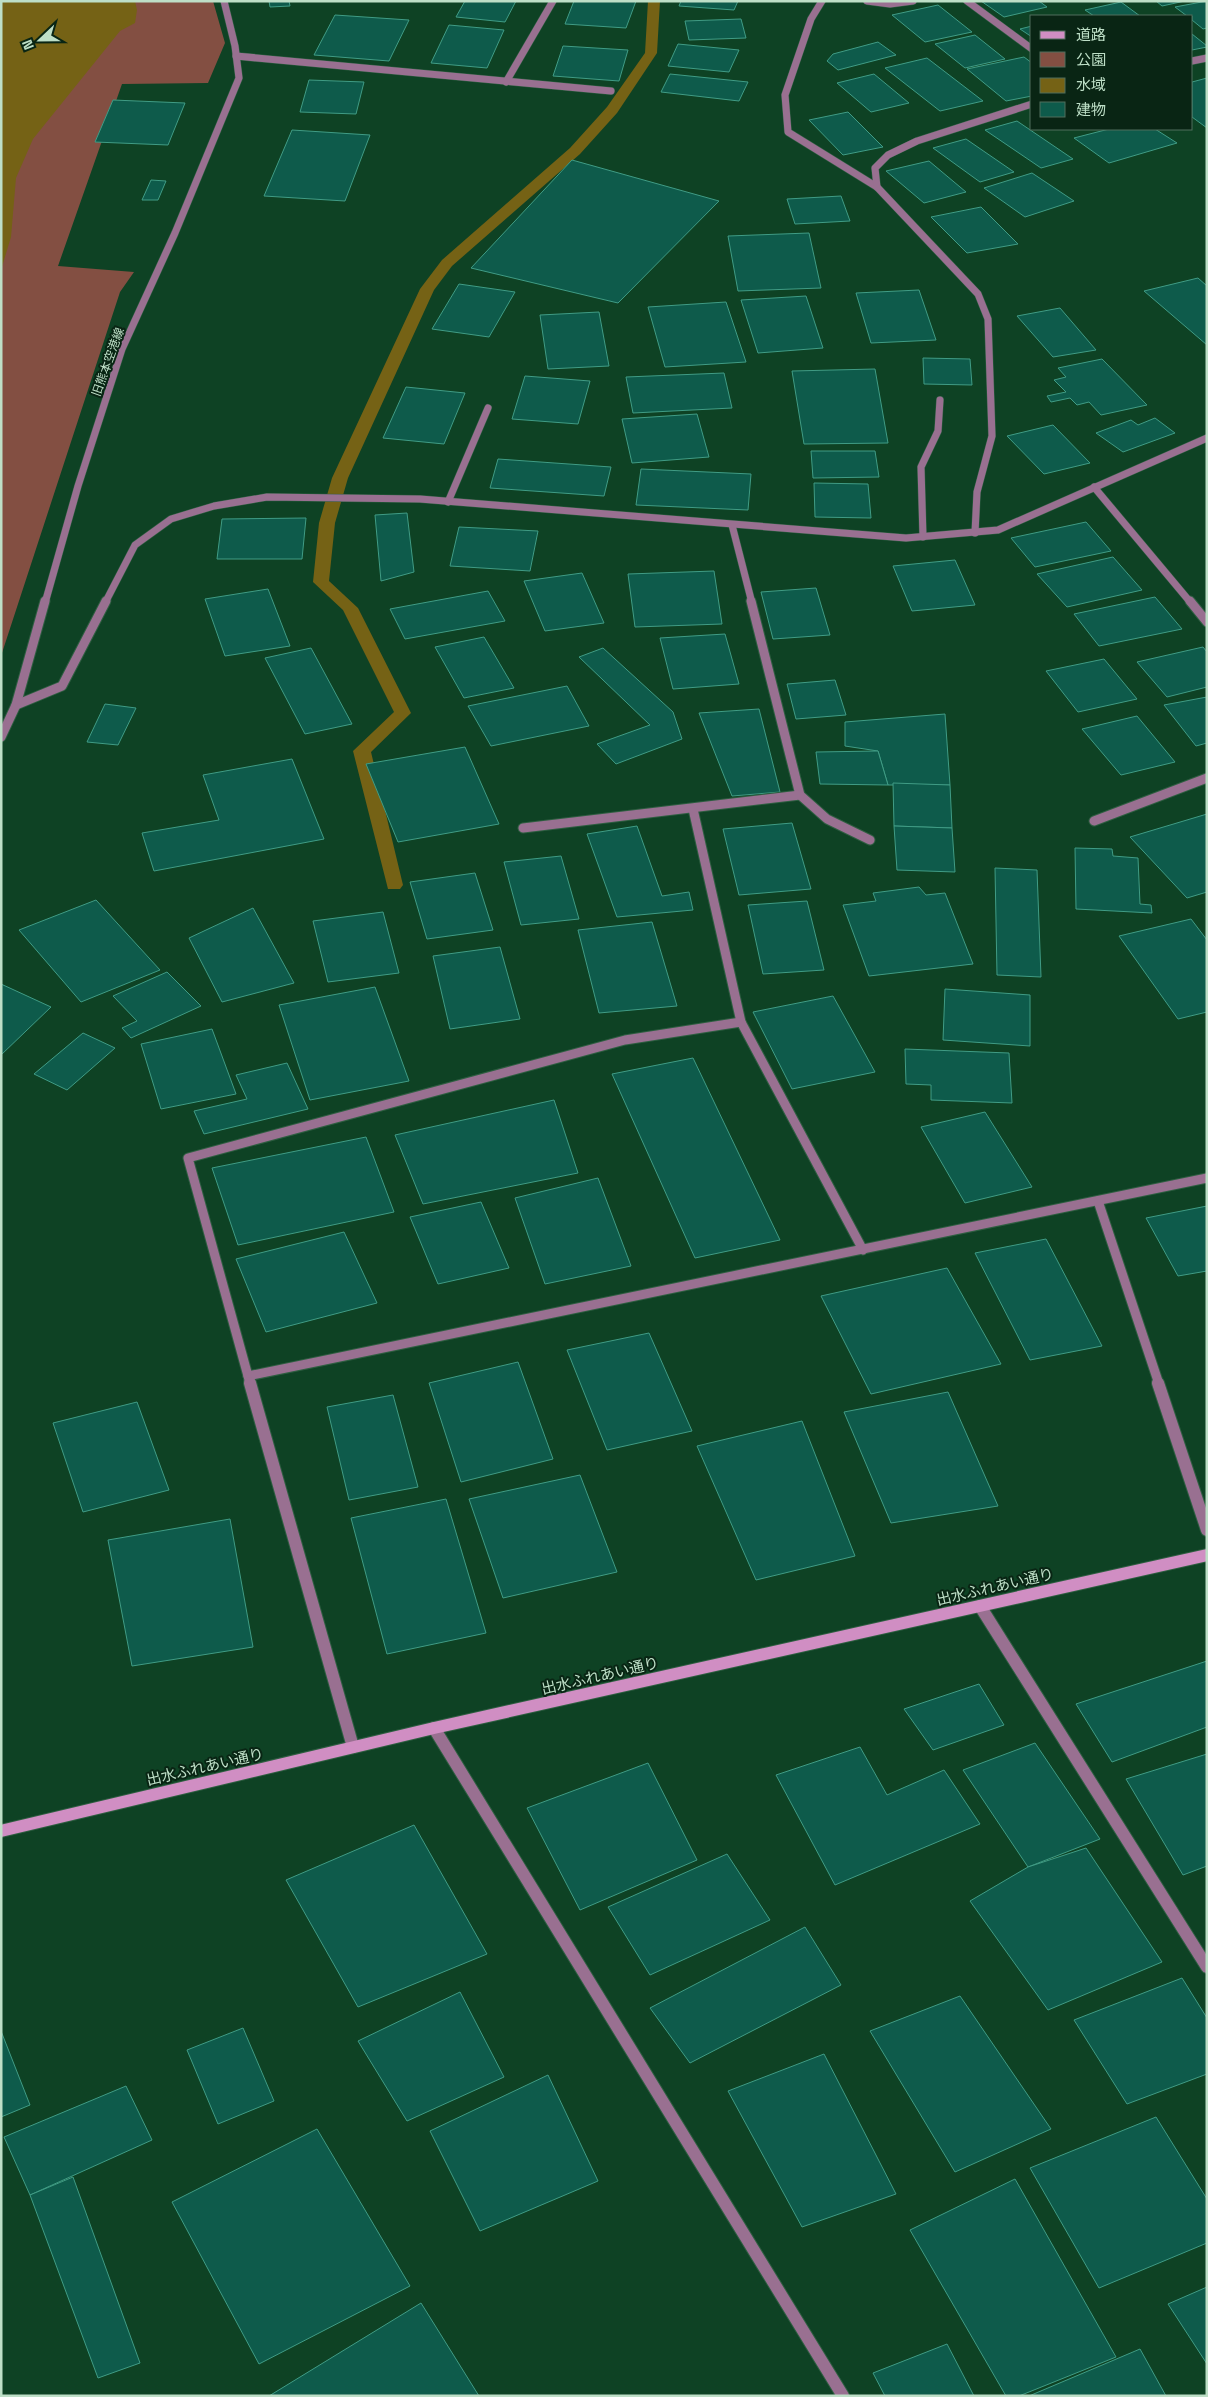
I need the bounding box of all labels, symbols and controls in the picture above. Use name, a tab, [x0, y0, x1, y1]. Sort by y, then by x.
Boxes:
north arrow	[15, 15, 65, 65]
legend	[1030, 15, 1193, 130]
text: 道路	[1076, 25, 1106, 44]
text: N	[18, 37, 38, 53]
text: 公園	[1076, 50, 1106, 69]
text: 水域	[1076, 75, 1106, 94]
text: 建物	[1076, 100, 1106, 119]
street label: 旧熊本空港線	[88, 325, 128, 399]
street label: 出水ふれあい通り	[934, 1564, 1055, 1609]
street label: 出水ふれあい通り	[539, 1653, 660, 1698]
street label: 出水ふれあい通り	[144, 1744, 265, 1789]

